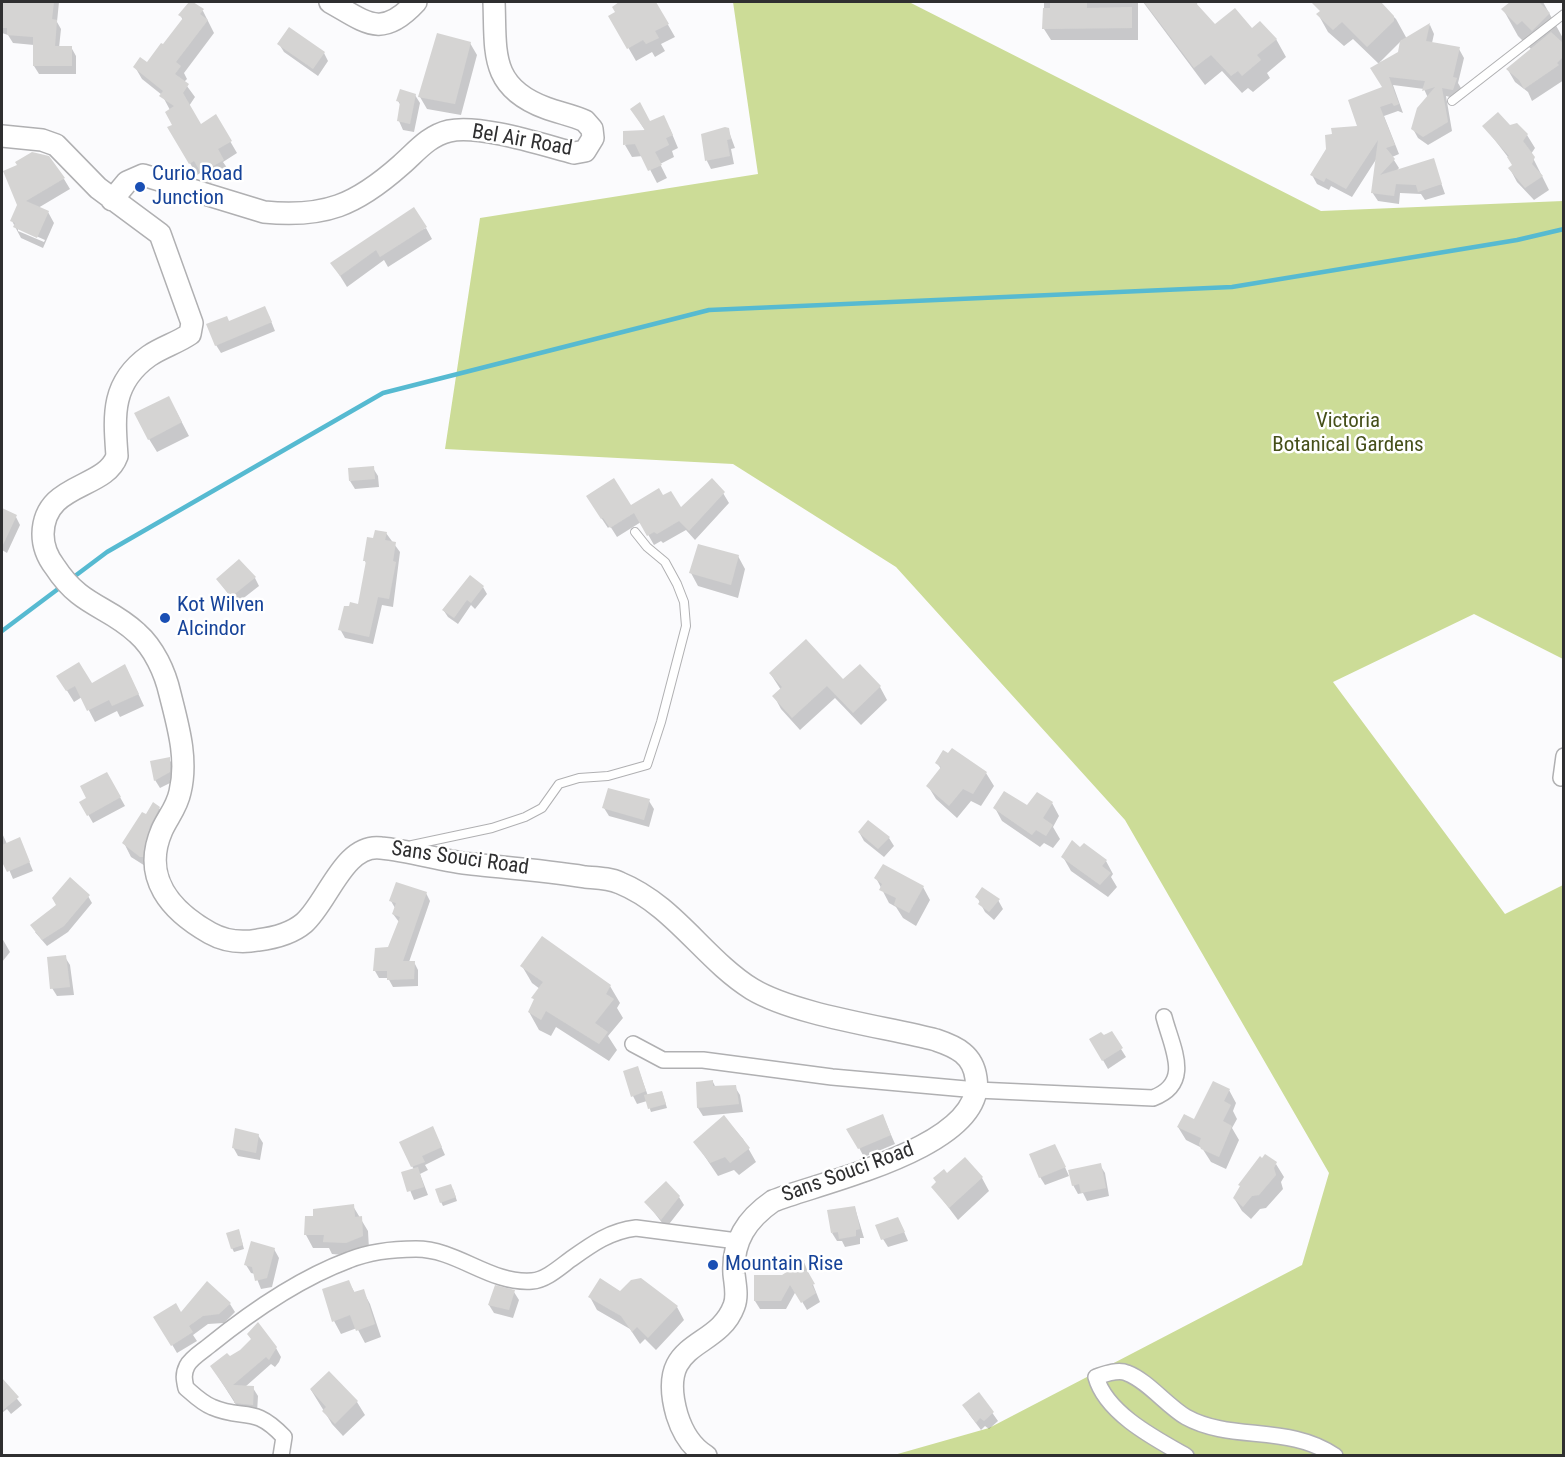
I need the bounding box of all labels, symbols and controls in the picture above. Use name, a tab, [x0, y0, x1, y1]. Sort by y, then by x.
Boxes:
street label: Bel Air Road	[470, 120, 574, 162]
place label: Curio Road Junction	[152, 162, 243, 212]
marker: Curio Road Junction	[133, 180, 147, 194]
park label: Victoria Botanical Gardens	[1272, 409, 1424, 459]
place label: Kot Wilven Alcindor	[177, 593, 264, 643]
marker: Kot Wilven Alcindor	[158, 611, 172, 625]
street label: Sans Souci Road	[390, 837, 530, 881]
street label: Sans Souci Road	[779, 1137, 917, 1209]
place label: Mountain Rise	[725, 1252, 843, 1278]
marker: Mountain Rise	[706, 1258, 720, 1272]

